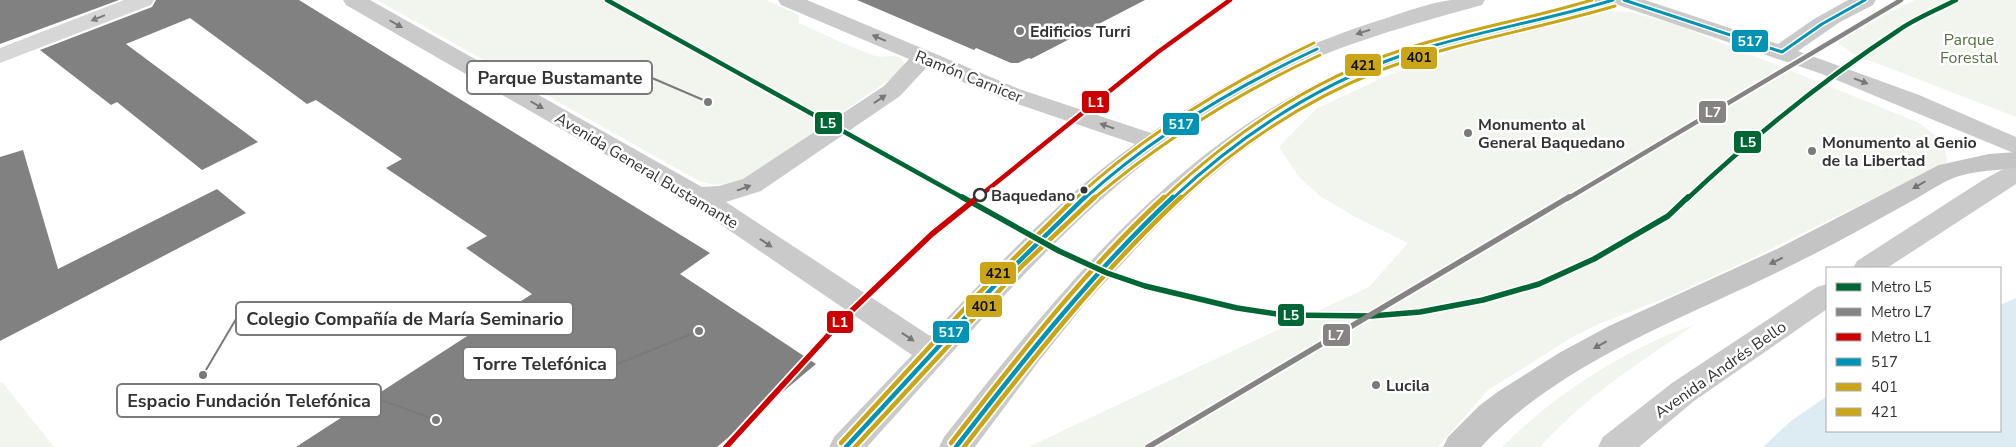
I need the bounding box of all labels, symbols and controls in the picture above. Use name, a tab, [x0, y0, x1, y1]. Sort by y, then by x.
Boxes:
one-way arrow	[90, 15, 105, 22]
one-way arrow	[390, 20, 403, 29]
place label: Edificios Turri	[1030, 21, 1131, 43]
marker: Edificios Turri	[1014, 25, 1026, 37]
one-way arrow	[1355, 29, 1370, 37]
line badge: 517	[1731, 29, 1769, 53]
park label: Parque Forestal	[1940, 29, 1998, 69]
text: 517	[1737, 32, 1763, 51]
one-way arrow	[871, 33, 886, 41]
street label: Ramón Carnicer	[912, 45, 1026, 109]
line badge: 401	[1400, 46, 1438, 70]
text: 401	[1406, 48, 1432, 67]
line badge: 421	[1344, 53, 1382, 77]
text: 421	[1350, 56, 1376, 75]
callout: Parque Bustamante	[467, 61, 652, 94]
text: Parque Bustamante	[478, 66, 643, 90]
one-way arrow	[1854, 77, 1869, 85]
line badge: L1	[1081, 90, 1110, 114]
text: L1	[1088, 93, 1104, 112]
one-way arrow	[873, 94, 887, 104]
line badge: L7	[1698, 100, 1727, 124]
one-way arrow	[530, 101, 545, 109]
text: L7	[1705, 103, 1721, 122]
street label: Avenida General Bustamante	[551, 107, 742, 234]
line badge: L5	[814, 111, 843, 135]
line badge: 517	[1162, 112, 1200, 136]
text: L5	[820, 114, 836, 133]
place label: Monumento al General Baquedano	[1478, 114, 1625, 154]
text: 517	[1168, 115, 1194, 134]
one-way arrow	[1099, 122, 1114, 130]
marker: Monumento al General Baquedano	[1462, 127, 1474, 139]
line badge: L5	[1733, 130, 1762, 154]
place label: Monumento al Genio de la Libertad	[1822, 132, 1977, 172]
text: L5	[1740, 133, 1756, 152]
marker: Monumento al Genio de la Libertad	[1806, 145, 1818, 157]
one-way arrow	[1912, 180, 1926, 189]
one-way arrow	[737, 184, 752, 191]
place label: Baquedano	[991, 185, 1075, 207]
unlabelled marker	[1079, 185, 1089, 195]
marker: Baquedano	[973, 188, 987, 202]
one-way arrow	[760, 238, 773, 248]
one-way arrow	[1769, 257, 1783, 265]
line badge: 421	[979, 261, 1017, 285]
text: 421	[985, 264, 1011, 283]
legend	[1826, 267, 2001, 432]
text: Metro L5	[1871, 277, 1932, 297]
line badge: 401	[965, 294, 1003, 318]
text: 401	[971, 297, 997, 316]
callout: Colegio Compañía de María Seminario	[236, 302, 573, 335]
text: Metro L7	[1871, 302, 1932, 322]
line badge: L5	[1277, 303, 1305, 327]
text: L5	[1283, 306, 1299, 325]
text: Colegio Compañía de María Seminario	[246, 307, 564, 331]
line badge: L1	[826, 310, 854, 334]
text: L1	[832, 313, 848, 332]
street label: Avenida Andrés Bello	[1650, 316, 1791, 424]
line badge: 517	[932, 320, 970, 344]
text: 517	[938, 323, 964, 342]
line badge: L7	[1322, 323, 1351, 347]
text: L7	[1328, 326, 1344, 345]
text: Metro L1	[1871, 327, 1932, 347]
one-way arrow	[902, 332, 915, 342]
one-way arrow	[1594, 340, 1607, 349]
callout: Torre Telefónica	[463, 347, 617, 380]
text: Torre Telefónica	[473, 352, 607, 376]
text: 517	[1871, 352, 1898, 372]
place label: Lucila	[1386, 375, 1430, 397]
text: 401	[1871, 377, 1898, 397]
marker: Lucila	[1370, 379, 1382, 391]
callout: Espacio Fundación Telefónica	[117, 384, 381, 417]
text: Espacio Fundación Telefónica	[127, 389, 371, 413]
text: 421	[1871, 402, 1898, 422]

